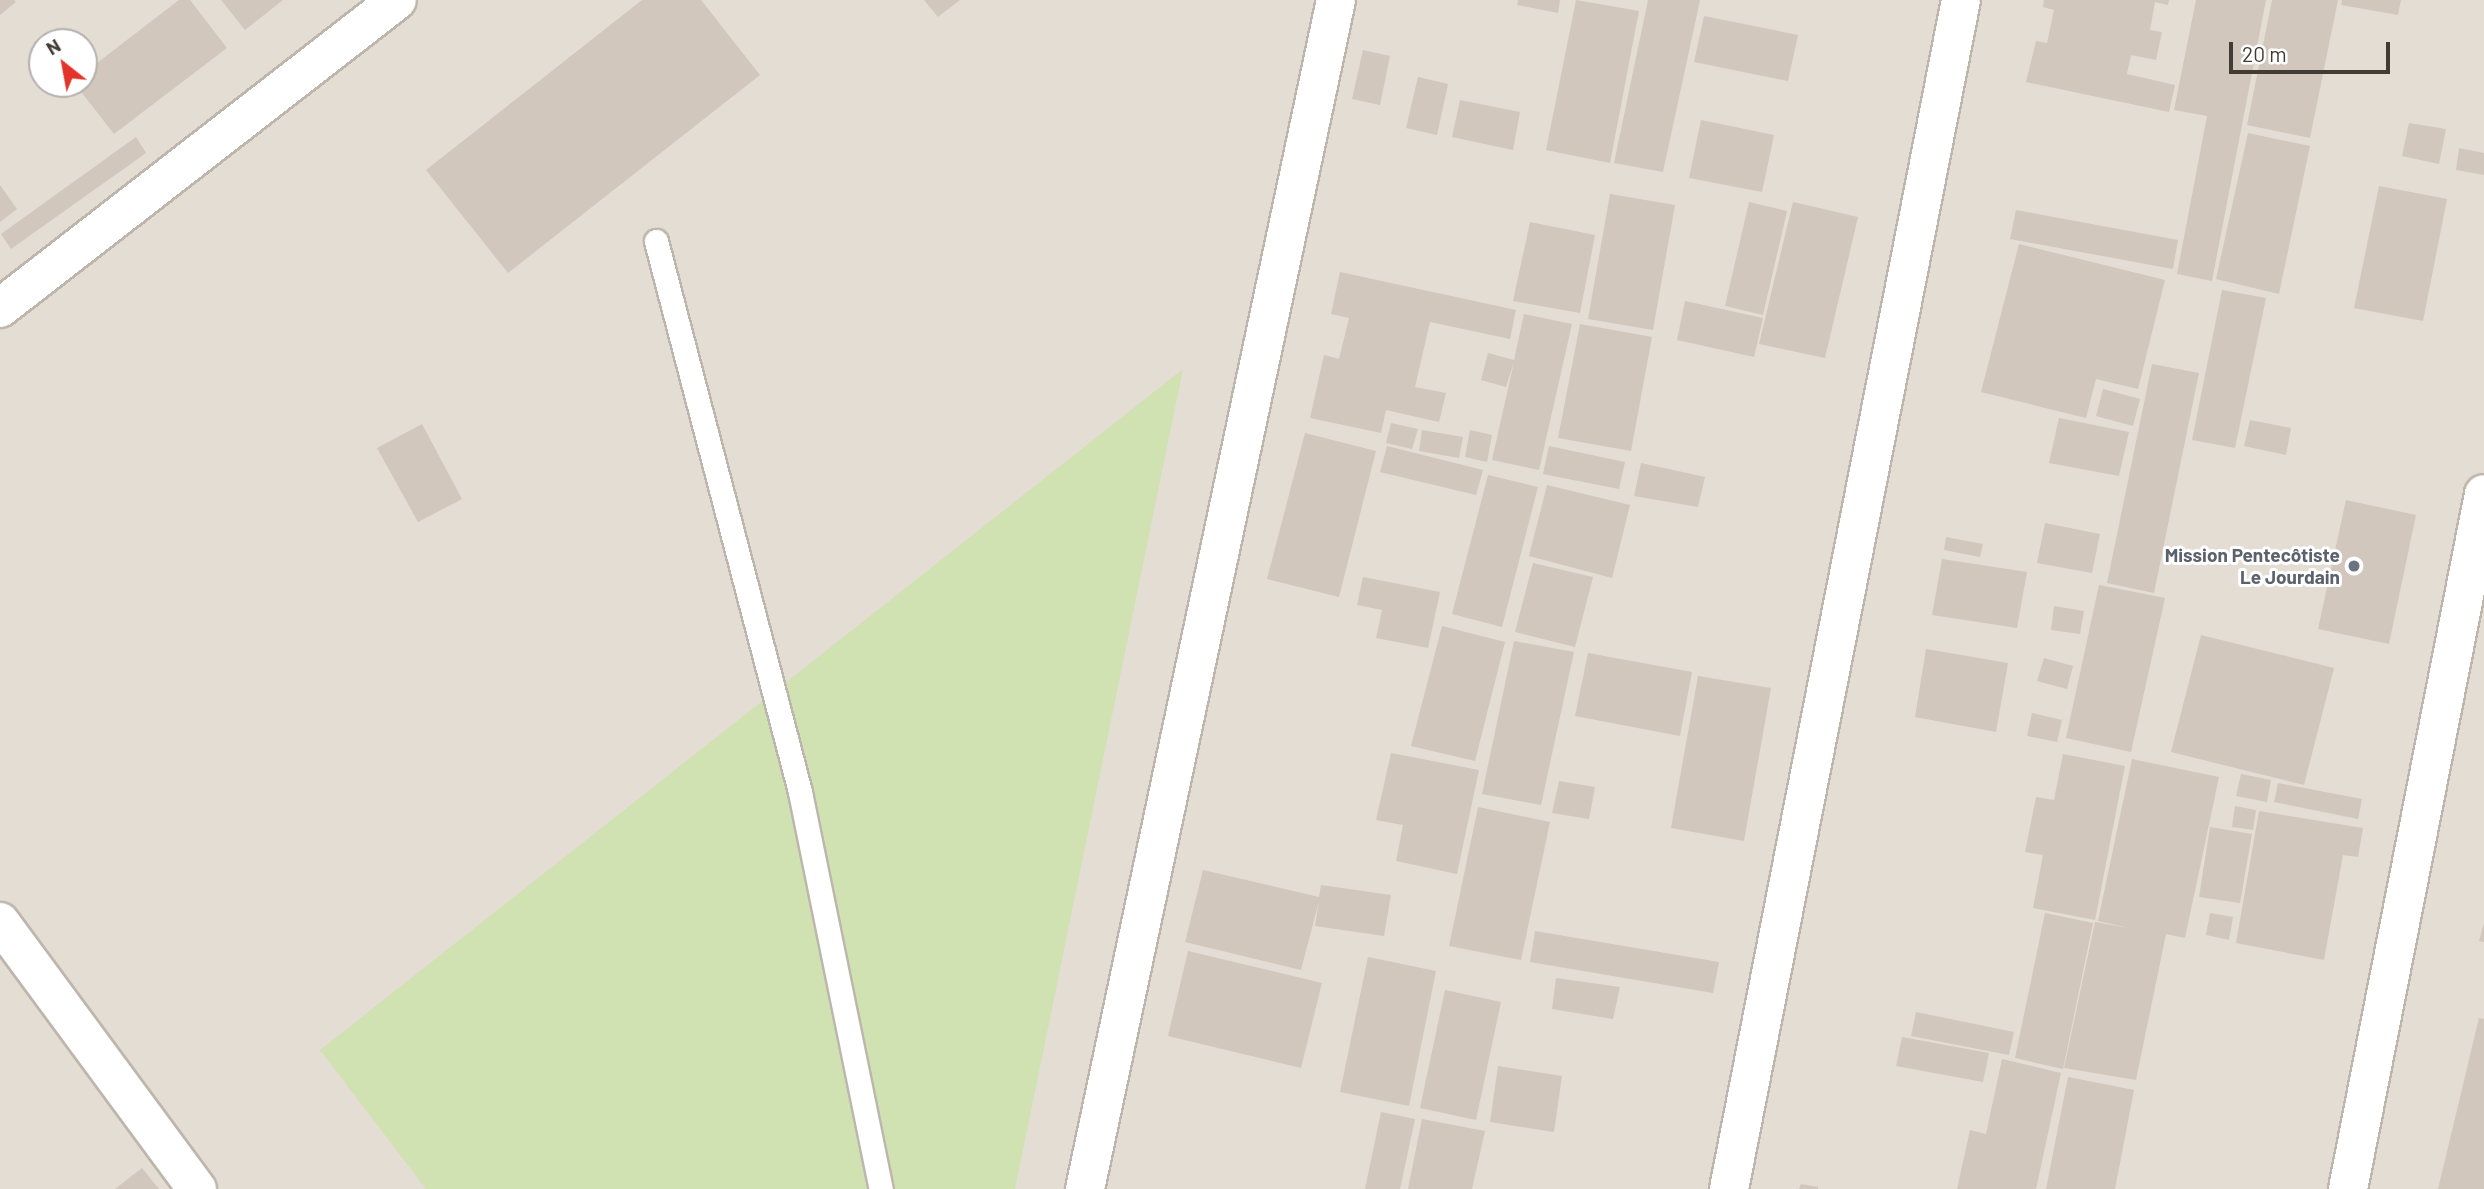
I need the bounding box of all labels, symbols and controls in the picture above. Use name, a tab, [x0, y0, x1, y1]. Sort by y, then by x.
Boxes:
north arrow	[28, 28, 98, 98]
scale bar	[2232, 28, 2393, 72]
text: N	[42, 33, 64, 59]
text: 20 m	[2242, 41, 2287, 66]
place label: Mission Pentecôtiste Le Jourdain	[2165, 544, 2340, 588]
marker: Mission Pentecôtiste Le Jourdain	[2346, 558, 2362, 574]

